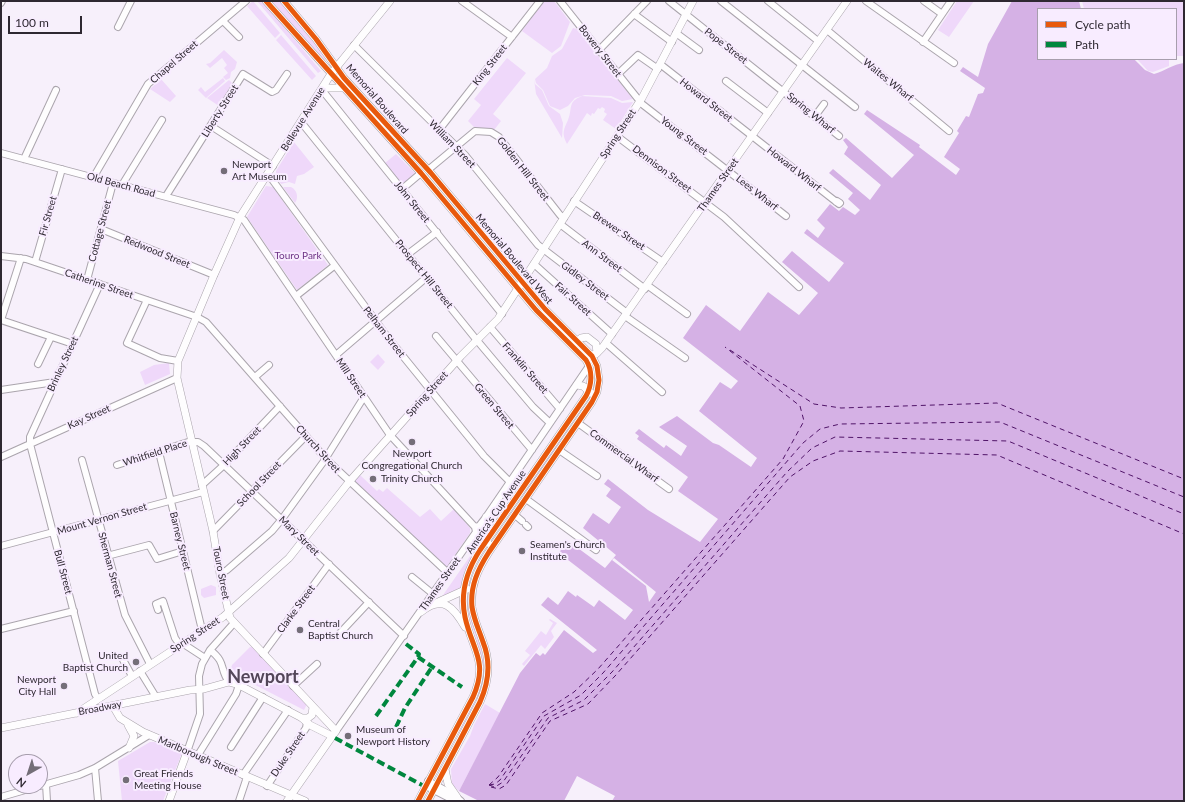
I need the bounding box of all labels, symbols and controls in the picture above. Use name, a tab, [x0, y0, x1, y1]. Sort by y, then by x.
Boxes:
scale bar	[10, 8, 84, 34]
legend	[1037, 8, 1177, 60]
text: 100 m	[15, 15, 49, 30]
text: Cycle path	[1075, 17, 1130, 32]
street label: Bowery Street	[576, 23, 624, 79]
street label: Pope Street	[702, 26, 750, 66]
text: Path	[1075, 37, 1099, 52]
street label: Chapel Street	[148, 38, 200, 86]
street label: King Street	[470, 42, 510, 88]
street label: Waites Wharf	[861, 56, 915, 104]
street label: Memorial Boulevard	[343, 62, 411, 136]
street label: Howard Street	[677, 76, 735, 124]
street label: Liberty Street	[199, 83, 241, 139]
street label: Bellevue Avenue	[279, 85, 327, 153]
street label: Spring Wharf	[785, 90, 837, 136]
street label: Spring Street	[598, 107, 638, 161]
street label: Young Street	[658, 114, 710, 158]
street label: William Street	[426, 118, 478, 170]
street label: Golden Hill Street	[494, 135, 552, 203]
street label: Dennison Street	[630, 143, 694, 195]
street label: Howard Wharf	[765, 144, 823, 194]
street label: Thames Street	[695, 156, 741, 214]
place label: Newport Art Museum	[232, 159, 287, 182]
marker: Newport Art Museum	[219, 166, 229, 176]
street label: Old Beach Road	[86, 170, 156, 200]
street label: Lees Wharf	[734, 173, 780, 213]
street label: John Street	[392, 179, 432, 225]
street label: Fir Street	[37, 195, 59, 237]
street label: Cottage Street	[86, 199, 114, 263]
street label: Brewer Street	[591, 209, 647, 253]
street label: Memorial Boulevard West	[473, 211, 555, 307]
street label: Redwood Street	[122, 233, 192, 271]
street label: Prospect Hill Street	[393, 237, 455, 311]
street label: Ann Street	[580, 237, 624, 275]
park label: Touro Park	[274, 250, 322, 262]
street label: Gidley Street	[559, 259, 611, 303]
street label: Catherine Street	[63, 267, 135, 301]
street label: Fair Street	[552, 280, 594, 318]
street label: Pelham Street	[360, 304, 408, 360]
street label: Brinley Street	[45, 334, 81, 394]
street label: Franklin Street	[500, 340, 550, 396]
street label: Mill Street	[333, 356, 369, 400]
street label: Spring Street	[404, 369, 450, 419]
street label: Green Street	[472, 381, 516, 431]
street label: Kay Street	[66, 402, 112, 432]
street label: Church Street	[293, 422, 343, 476]
street label: High Street	[220, 424, 264, 468]
street label: Commercial Wharf	[587, 427, 661, 485]
street label: Whitfield Place	[121, 437, 189, 469]
marker: Newport Congregational Church	[407, 437, 417, 447]
place label: Newport Congregational Church	[362, 448, 462, 472]
street label: School Street	[234, 459, 284, 509]
street label: America's Cup Avenue	[464, 468, 528, 556]
place label: Trinity Church	[381, 473, 443, 485]
marker: Trinity Church	[368, 474, 378, 484]
street label: Mount Vernon Street	[56, 500, 148, 538]
street label: Barney Street	[167, 511, 193, 571]
street label: Mary Street	[276, 514, 322, 558]
street label: Sherman Street	[95, 531, 125, 599]
place label: Seamen's Church Institute	[530, 539, 605, 562]
street label: Touro Street	[210, 545, 232, 601]
marker: Seamen's Church Institute	[517, 546, 527, 556]
street label: Bull Street	[51, 548, 75, 596]
street label: Thames Street	[417, 555, 463, 613]
street label: Clarke Street	[275, 583, 317, 635]
street label: Spring Street	[168, 615, 222, 655]
place label: Central Baptist Church	[308, 618, 373, 642]
marker: Central Baptist Church	[295, 625, 305, 635]
place label: United Baptist Church	[63, 650, 128, 674]
marker: United Baptist Church	[131, 657, 141, 667]
district label: Newport	[227, 666, 299, 688]
place label: Newport City Hall	[17, 674, 56, 698]
marker: Newport City Hall	[59, 681, 69, 691]
street label: Broadway	[77, 698, 123, 718]
place label: Museum of Newport History	[356, 724, 430, 748]
street label: Duke Street	[268, 729, 308, 779]
marker: Museum of Newport History	[343, 731, 353, 741]
street label: Marlborough Street	[156, 734, 240, 778]
north arrow	[8, 754, 48, 794]
place label: Great Friends Meeting House	[134, 768, 201, 792]
text: N	[13, 775, 28, 791]
marker: Great Friends Meeting House	[121, 775, 131, 785]

